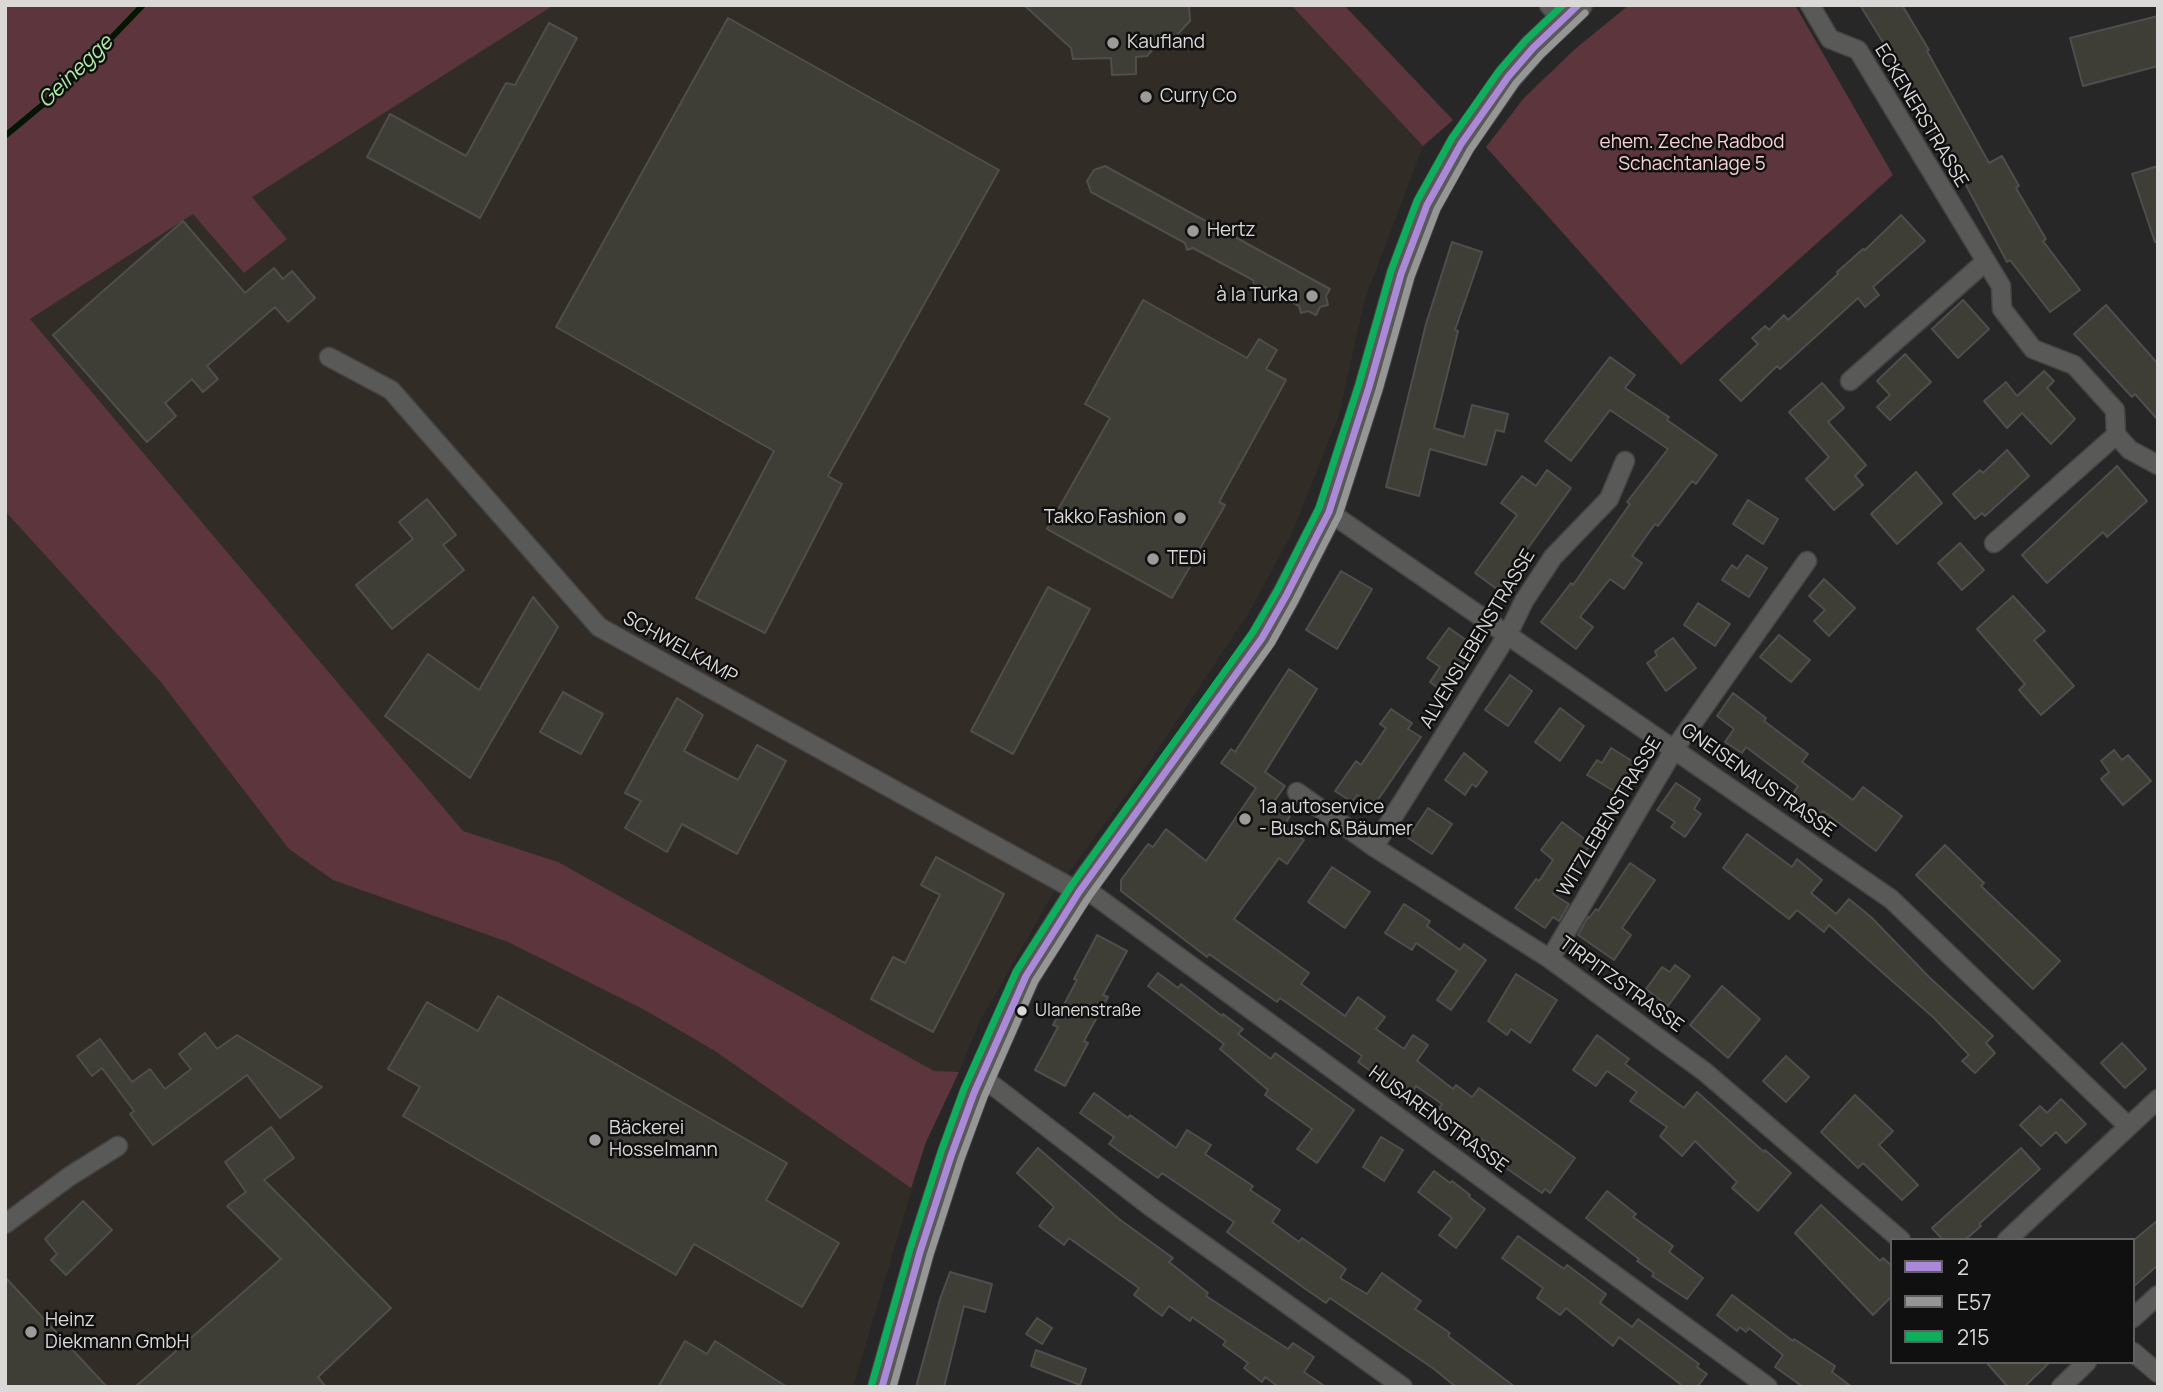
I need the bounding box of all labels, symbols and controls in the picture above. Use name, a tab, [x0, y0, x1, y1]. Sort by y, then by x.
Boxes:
water label: Geinegge	[34, 30, 118, 114]
place label: Kaufland	[1127, 32, 1205, 54]
marker: Kaufland	[1105, 35, 1121, 51]
street label: ECKENERSTRASSE	[1869, 40, 1973, 192]
place label: Curry Co	[1160, 86, 1237, 108]
marker: Curry Co	[1138, 89, 1154, 105]
park label: ehem. Zeche Radbod Schachtanlage 5	[1600, 132, 1784, 176]
place label: Hertz	[1207, 220, 1256, 242]
marker: Hertz	[1185, 223, 1201, 239]
place label: à la Turka	[1216, 285, 1298, 307]
marker: à la Turka	[1304, 288, 1320, 304]
place label: Takko Fashion	[1044, 507, 1166, 529]
marker: Takko Fashion	[1172, 510, 1188, 526]
street label: ALVENSLEBENSTRASSE	[1416, 545, 1540, 733]
place label: TEDi	[1167, 548, 1206, 570]
marker: TEDi	[1145, 551, 1161, 567]
street label: SCHWELKAMP	[619, 607, 741, 689]
street label: GNEISENAUSTRASSE	[1677, 719, 1839, 843]
street label: WITZLEBENSTRASSE	[1553, 733, 1667, 901]
place label: 1a autoservice - Busch & Bäumer	[1259, 797, 1413, 841]
marker: 1a autoservice - Busch & Bäumer	[1237, 811, 1253, 827]
street label: TIRPITZSTRASSE	[1554, 932, 1688, 1038]
place label: Ulanenstraße	[1035, 1001, 1141, 1021]
marker: Ulanenstraße	[1015, 1004, 1029, 1018]
street label: HUSARENSTRASSE	[1364, 1062, 1512, 1178]
place label: Bäckerei Hosselmann	[609, 1118, 718, 1162]
marker: Bäckerei Hosselmann	[587, 1132, 603, 1148]
legend	[1890, 1238, 2135, 1364]
text: 2	[1957, 1253, 1969, 1281]
text: E57	[1957, 1288, 1992, 1316]
place label: Heinz Diekmann GmbH	[45, 1310, 190, 1354]
text: 215	[1957, 1323, 1989, 1351]
marker: Heinz Diekmann GmbH	[23, 1324, 39, 1340]

